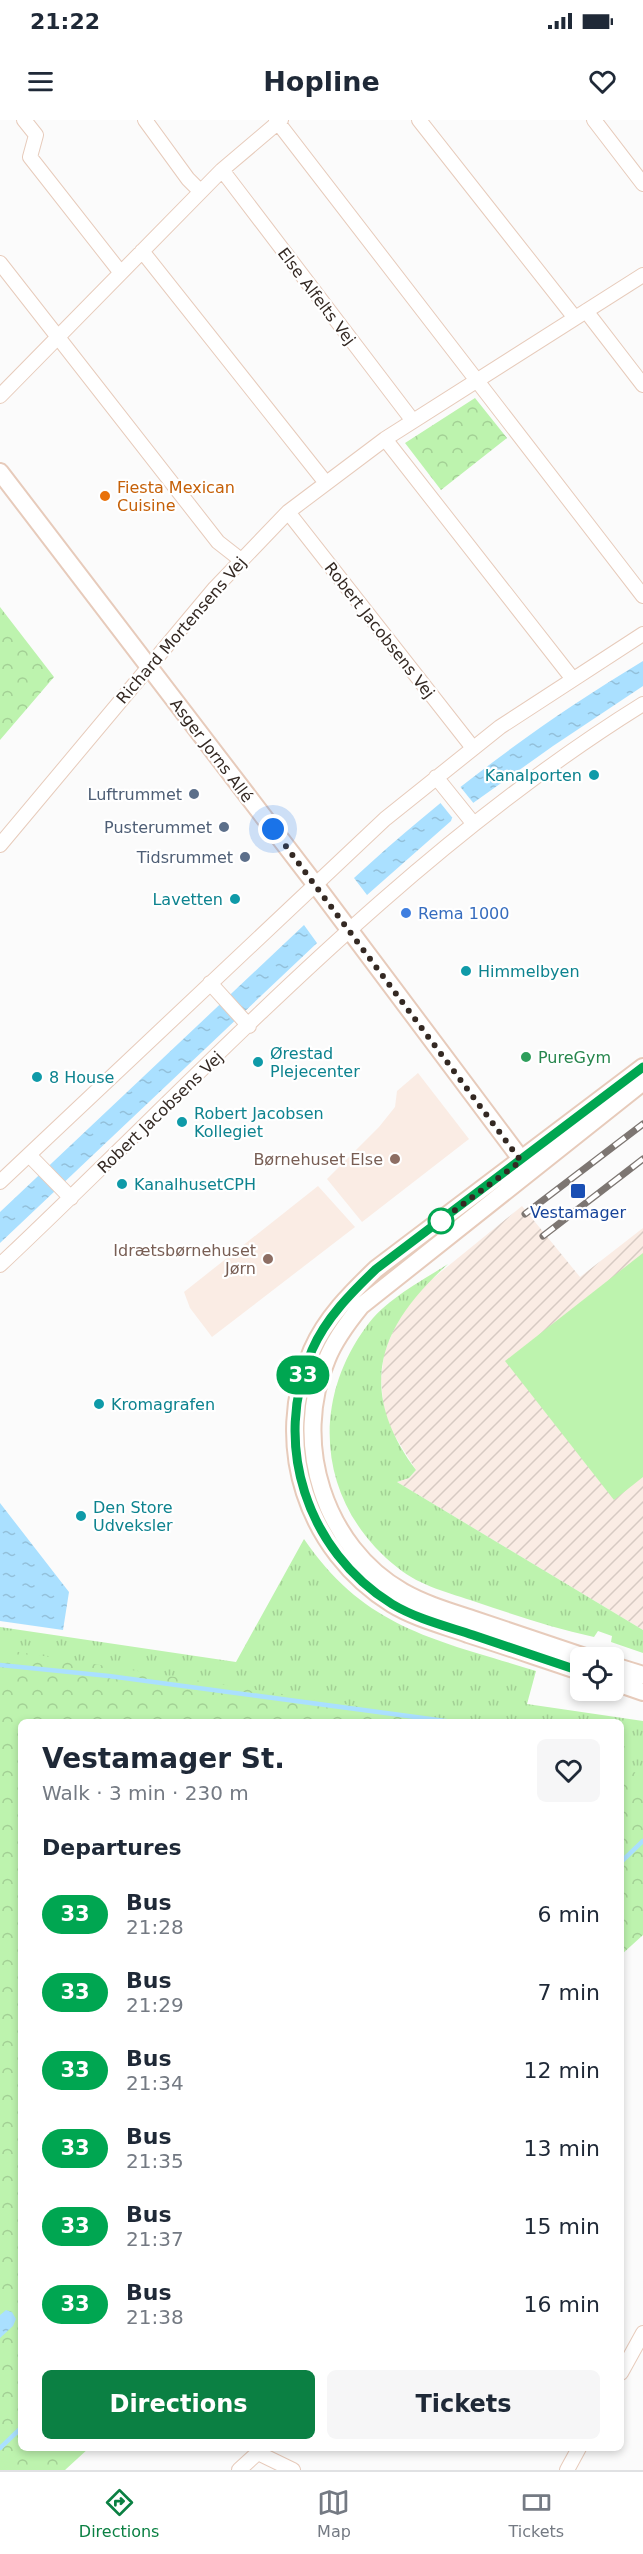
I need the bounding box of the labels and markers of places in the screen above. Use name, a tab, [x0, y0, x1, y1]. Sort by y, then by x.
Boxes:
place label: Fiesta Mexican Cuisine	[117, 478, 235, 515]
marker: Fiesta Mexican Cuisine	[98, 489, 112, 503]
place label: Kanalporten	[485, 766, 582, 785]
marker: Kanalporten	[587, 768, 601, 782]
place label: Luftrummet	[88, 785, 182, 804]
marker: Luftrummet	[187, 787, 201, 801]
place label: Pusterummet	[104, 818, 212, 837]
marker: Pusterummet	[217, 820, 231, 834]
place label: Tidsrummet	[136, 848, 233, 867]
marker: Tidsrummet	[238, 850, 252, 864]
place label: Lavetten	[152, 890, 223, 909]
marker: Lavetten	[228, 892, 242, 906]
place label: Rema 1000	[418, 904, 509, 923]
marker: Rema 1000	[399, 906, 413, 920]
place label: Himmelbyen	[478, 962, 580, 981]
marker: Himmelbyen	[459, 964, 473, 978]
place label: Ørestad Plejecenter	[270, 1044, 360, 1081]
place label: PureGym	[538, 1048, 611, 1067]
marker: PureGym	[519, 1050, 533, 1064]
marker: Ørestad Plejecenter	[251, 1055, 265, 1069]
place label: 8 House	[49, 1068, 114, 1087]
marker: 8 House	[30, 1070, 44, 1084]
place label: Robert Jacobsen Kollegiet	[194, 1104, 324, 1141]
marker: Robert Jacobsen Kollegiet	[175, 1115, 189, 1129]
place label: Børnehuset Else	[253, 1150, 383, 1169]
marker: Børnehuset Else	[388, 1152, 402, 1166]
place label: KanalhusetCPH	[134, 1175, 256, 1194]
marker: KanalhusetCPH	[115, 1177, 129, 1191]
marker: Vestamager	[569, 1182, 587, 1200]
place label: Vestamager	[530, 1203, 626, 1222]
unlabelled marker	[428, 1208, 454, 1234]
place label: Idrætsbørnehuset Jørn	[113, 1241, 256, 1278]
marker: Idrætsbørnehuset Jørn	[261, 1252, 275, 1266]
place label: Kromagrafen	[111, 1395, 215, 1414]
marker: Kromagrafen	[92, 1397, 106, 1411]
place label: Den Store Udveksler	[93, 1498, 173, 1535]
marker: Den Store Udveksler	[74, 1509, 88, 1523]

